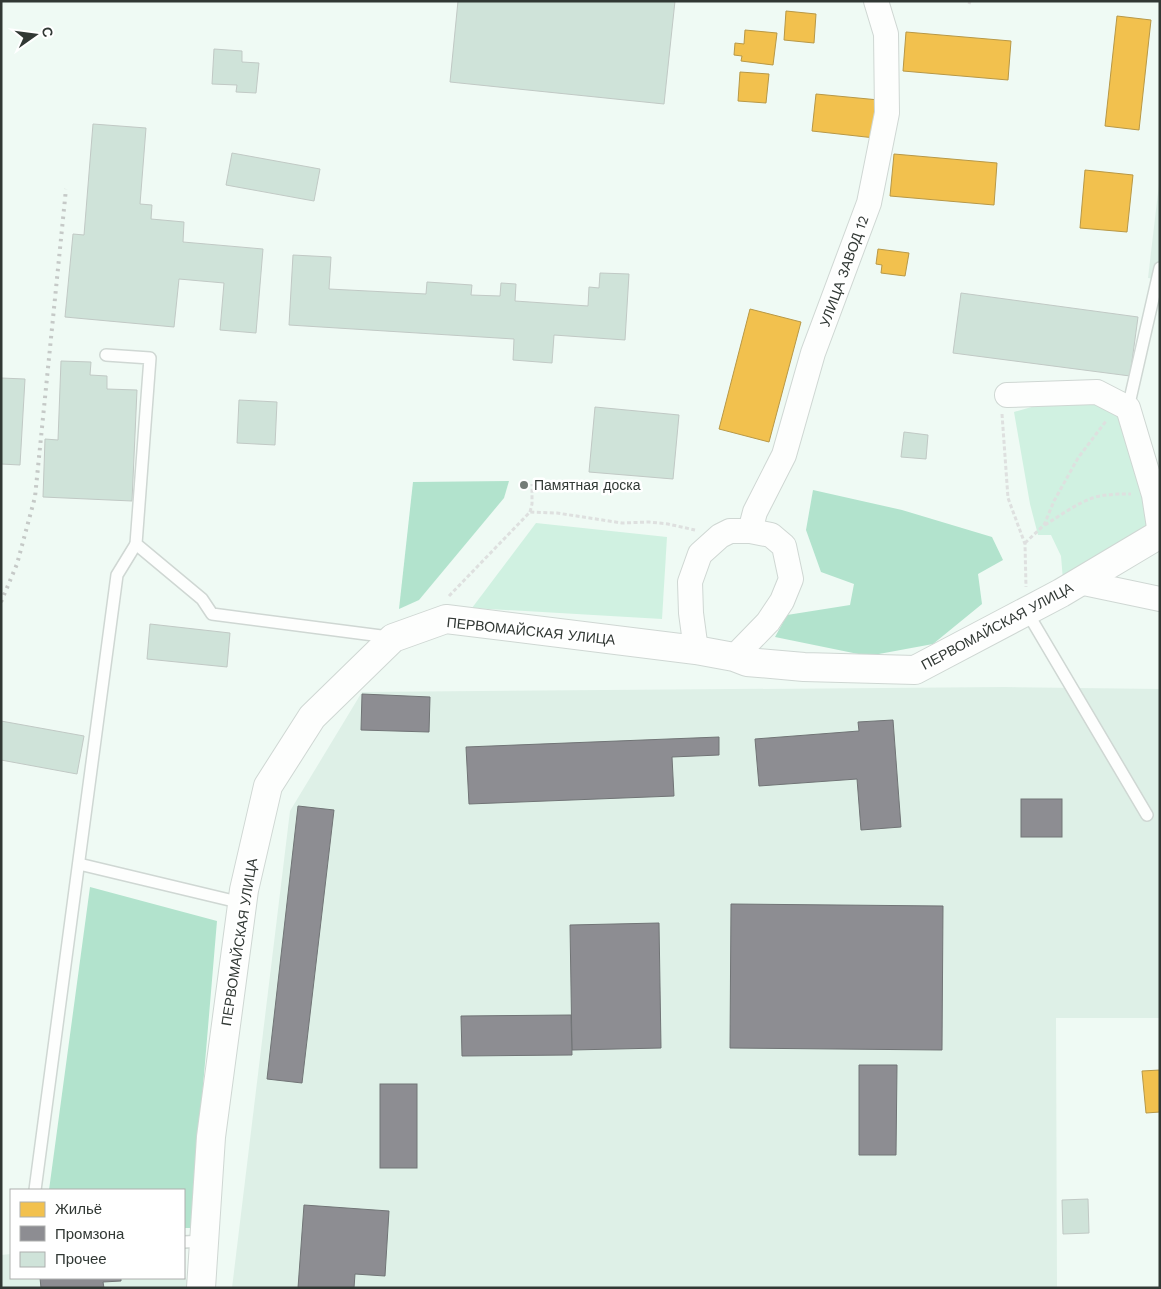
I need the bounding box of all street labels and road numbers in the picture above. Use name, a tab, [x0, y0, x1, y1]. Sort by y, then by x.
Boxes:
street label: УЛИЦА ЗАВОД 12	[816, 213, 872, 329]
street label: ПЕРВОМАЙСКАЯ УЛИЦА	[918, 578, 1076, 673]
street label: ПЕРВОМАЙСКАЯ УЛИЦА	[446, 613, 617, 648]
street label: ПЕРВОМАЙСКАЯ УЛИЦА	[217, 856, 260, 1027]

